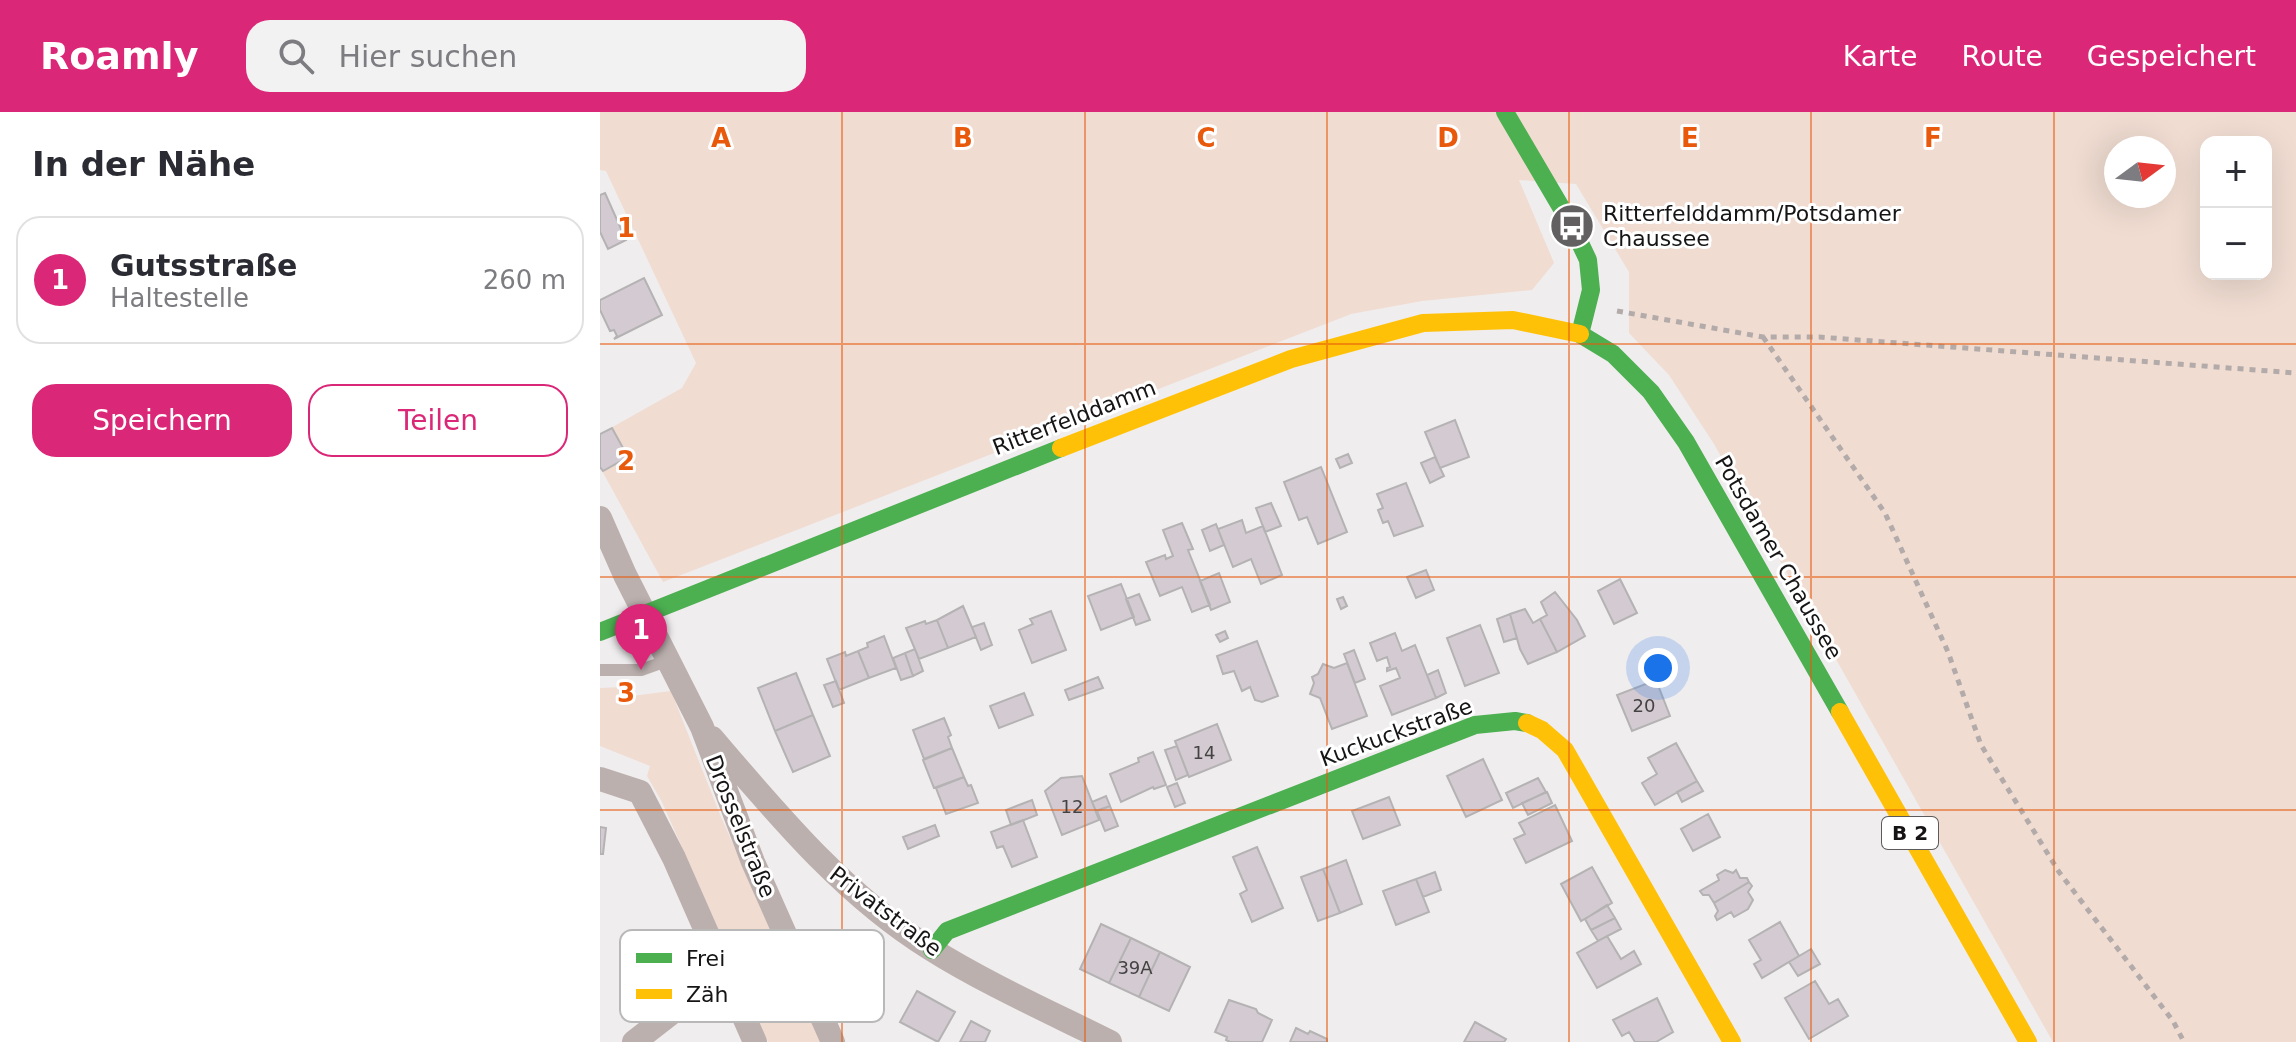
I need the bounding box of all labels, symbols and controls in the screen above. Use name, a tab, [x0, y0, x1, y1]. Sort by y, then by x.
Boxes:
search box	[246, 20, 806, 92]
text: Roamly	[40, 34, 198, 78]
icon: search	[274, 34, 318, 78]
text: Hier suchen	[338, 39, 517, 74]
text: Karte	[1843, 40, 1918, 73]
text: Route	[1962, 40, 2043, 73]
text: Gespeichert	[2087, 40, 2256, 73]
text: A	[711, 123, 731, 153]
text: B	[953, 123, 973, 153]
text: C	[1196, 123, 1216, 153]
text: D	[1437, 123, 1459, 153]
text: E	[1681, 123, 1699, 153]
text: F	[1924, 123, 1942, 153]
north arrow	[2104, 136, 2176, 208]
map controls	[2200, 136, 2272, 280]
button: +	[2200, 136, 2272, 208]
text: In der Nähe	[32, 144, 255, 184]
place label: Ritterfelddamm/Potsdamer Chaussee	[1603, 201, 1902, 251]
bus stop icon: Ritterfelddamm/Potsdamer Chaussee	[1548, 202, 1596, 250]
button: −	[2200, 208, 2272, 280]
text: 1	[617, 213, 635, 243]
text: Gutsstraße	[110, 248, 297, 283]
text: 1	[51, 265, 69, 295]
text: 260 m	[483, 265, 566, 295]
text: Haltestelle	[110, 283, 249, 313]
street label: Ritterfelddamm	[989, 375, 1159, 460]
button: Speichern	[32, 384, 292, 457]
button: Teilen	[308, 384, 568, 457]
text: 2	[617, 446, 635, 476]
street label: Potsdamer Chaussee	[1710, 451, 1847, 664]
pin: 1	[615, 604, 667, 670]
your location	[1638, 648, 1678, 688]
text: 3	[617, 678, 635, 708]
street label: Kuckuckstraße	[1317, 693, 1476, 772]
house number: 20	[1633, 695, 1655, 716]
house number: 14	[1193, 742, 1215, 763]
street label: Drosselstraße	[701, 751, 781, 901]
house number: 12	[1061, 796, 1083, 817]
road number: B 2	[1882, 817, 1938, 849]
street label: Privatstraße	[825, 861, 946, 961]
legend	[620, 930, 884, 1022]
text: Frei	[686, 946, 725, 971]
house number: 39A	[1117, 957, 1153, 978]
text: Zäh	[686, 982, 729, 1007]

